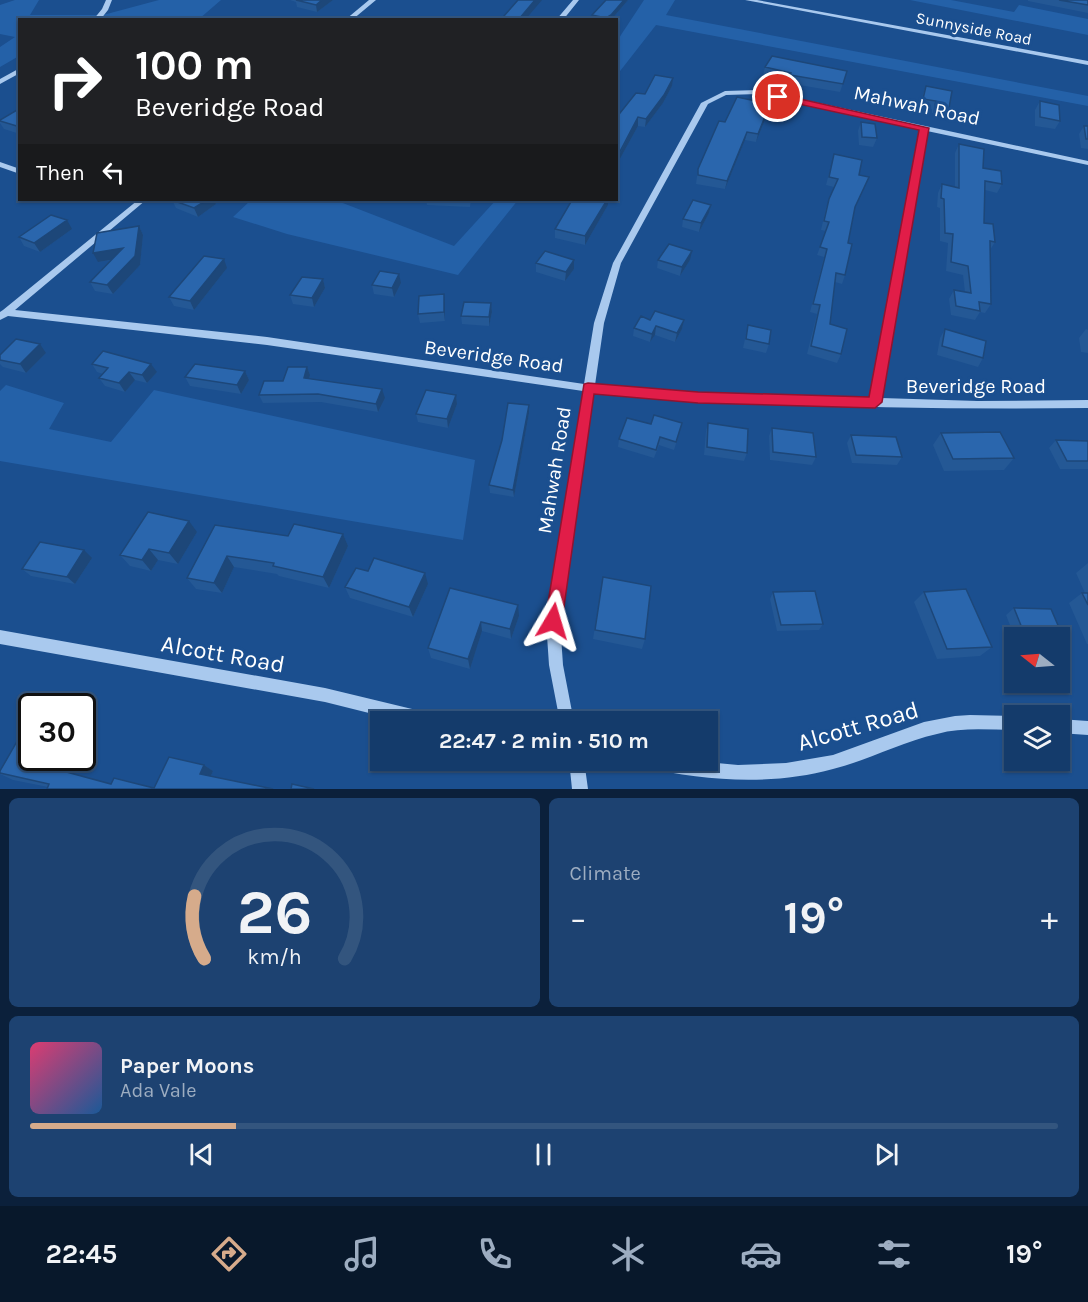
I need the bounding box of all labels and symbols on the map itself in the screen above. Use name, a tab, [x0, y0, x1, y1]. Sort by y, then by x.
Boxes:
street label: Sunnyside Road	[914, 8, 1033, 49]
pin	[752, 71, 803, 122]
street label: Mahwah Road	[852, 81, 982, 130]
street label: Beveridge Road	[423, 335, 565, 378]
street label: Beveridge Road	[906, 375, 1046, 398]
street label: Mahwah Road	[533, 405, 576, 535]
position arrow	[521, 589, 585, 653]
north arrow	[1004, 627, 1070, 693]
street label: Alcott Road	[159, 629, 287, 679]
speed limit sign: 30	[18, 693, 96, 771]
street label: Alcott Road	[794, 695, 922, 757]

